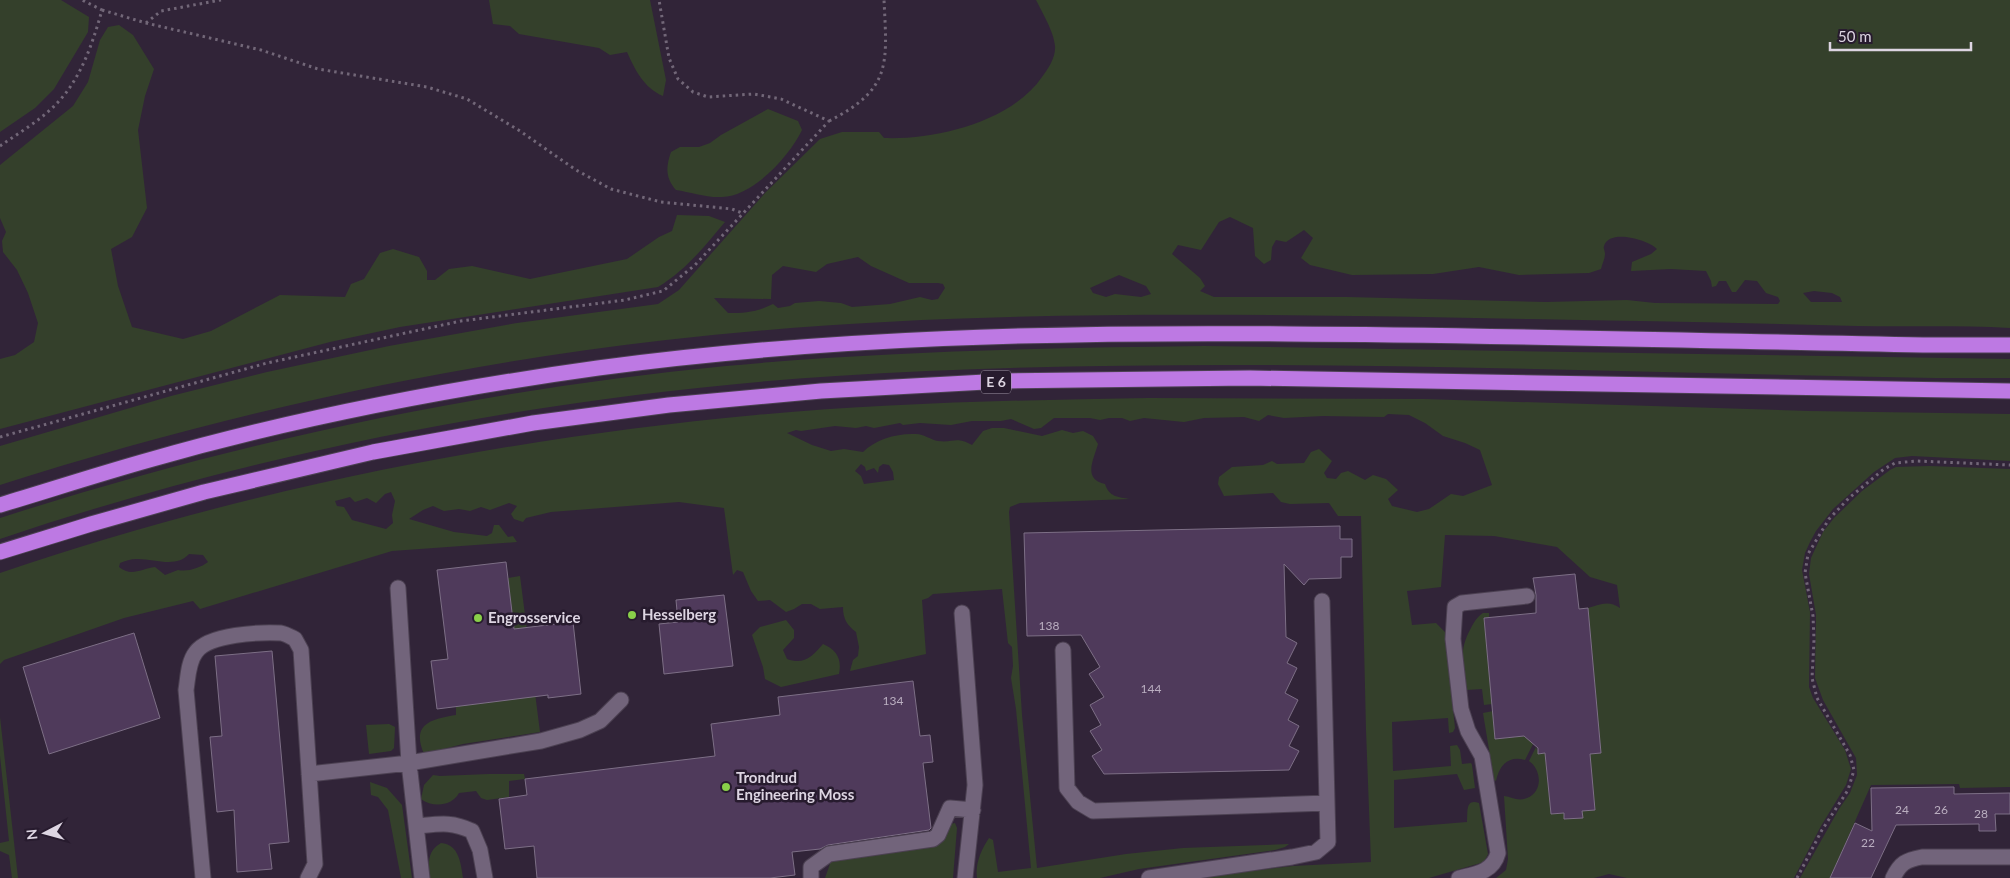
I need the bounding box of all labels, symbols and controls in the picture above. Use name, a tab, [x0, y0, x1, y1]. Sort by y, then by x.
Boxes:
scale bar	[1830, 20, 1971, 52]
text: 50 m	[1838, 27, 1872, 45]
road number: E 6	[981, 371, 1011, 394]
place label: Hesselberg	[642, 605, 716, 623]
place label: Engrosservice	[488, 608, 580, 626]
marker: Hesselberg	[626, 609, 638, 621]
marker: Engrosservice	[472, 612, 484, 624]
house number: 138	[1039, 618, 1059, 633]
house number: 144	[1141, 681, 1161, 696]
house number: 134	[883, 693, 903, 708]
place label: Trondrud Engineering Moss	[736, 768, 855, 803]
marker: Trondrud Engineering Moss	[720, 781, 732, 793]
house number: 24	[1895, 802, 1909, 817]
house number: 26	[1934, 802, 1948, 817]
house number: 28	[1974, 806, 1988, 821]
north arrow	[20, 808, 70, 858]
text: N	[23, 828, 41, 841]
house number: 22	[1861, 835, 1875, 850]

